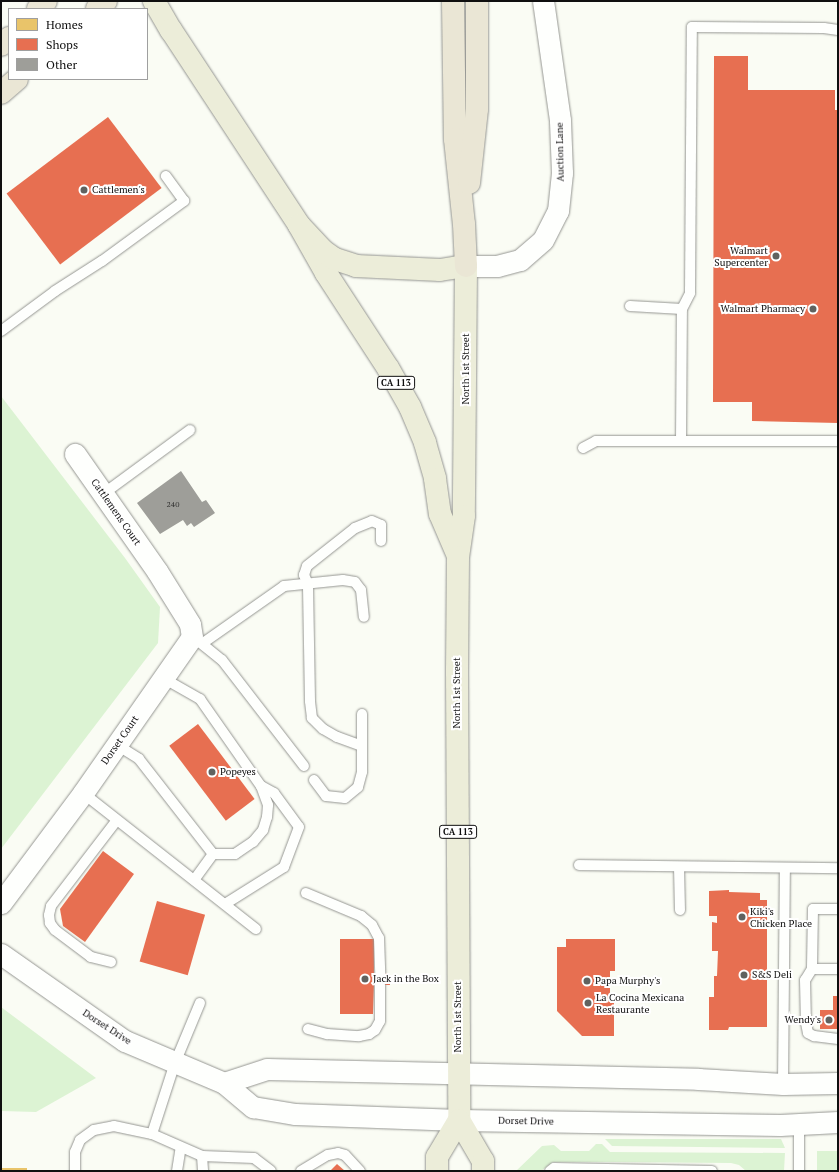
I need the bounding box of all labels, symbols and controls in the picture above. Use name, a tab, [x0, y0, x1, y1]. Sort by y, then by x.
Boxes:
legend	[8, 8, 148, 80]
text: Homes	[46, 17, 83, 32]
text: Shops	[46, 37, 78, 52]
text: Other	[46, 57, 77, 72]
street label: Auction Lane	[553, 122, 567, 182]
place label: Cattlemen's	[92, 184, 145, 196]
marker: Cattlemen's	[79, 185, 89, 195]
place label: Walmart Supercenter	[714, 244, 768, 268]
marker: Walmart Supercenter	[771, 251, 781, 261]
place label: Walmart Pharmacy	[720, 303, 805, 315]
marker: Walmart Pharmacy	[808, 304, 818, 314]
street label: North 1st Street	[460, 333, 472, 405]
road number: CA 113	[377, 376, 415, 390]
street label: Cattlemens Court	[89, 476, 143, 548]
house number: 240	[167, 500, 179, 510]
street label: North 1st Street	[451, 657, 463, 729]
street label: Dorset Court	[99, 713, 141, 767]
place label: Popeyes	[220, 766, 256, 778]
marker: Popeyes	[207, 767, 217, 777]
road number: CA 113	[439, 825, 477, 839]
place label: Kiki's Chicken Place	[750, 905, 812, 928]
marker: Kiki's Chicken Place	[737, 912, 747, 922]
place label: S&S Deli	[752, 969, 792, 981]
marker: S&S Deli	[739, 970, 749, 980]
place label: Jack in the Box	[373, 973, 439, 985]
marker: Jack in the Box	[360, 974, 370, 984]
place label: Papa Murphy's	[595, 975, 660, 987]
marker: Papa Murphy's	[582, 976, 592, 986]
street label: North 1st Street	[452, 981, 464, 1053]
place label: La Cocina Mexicana Restaurante	[596, 991, 684, 1014]
marker: La Cocina Mexicana Restaurante	[583, 998, 593, 1008]
street label: Dorset Drive	[80, 1007, 134, 1047]
place label: Wendy's	[784, 1014, 821, 1026]
marker: Wendy's	[824, 1015, 834, 1025]
street label: Dorset Drive	[498, 1115, 554, 1127]

